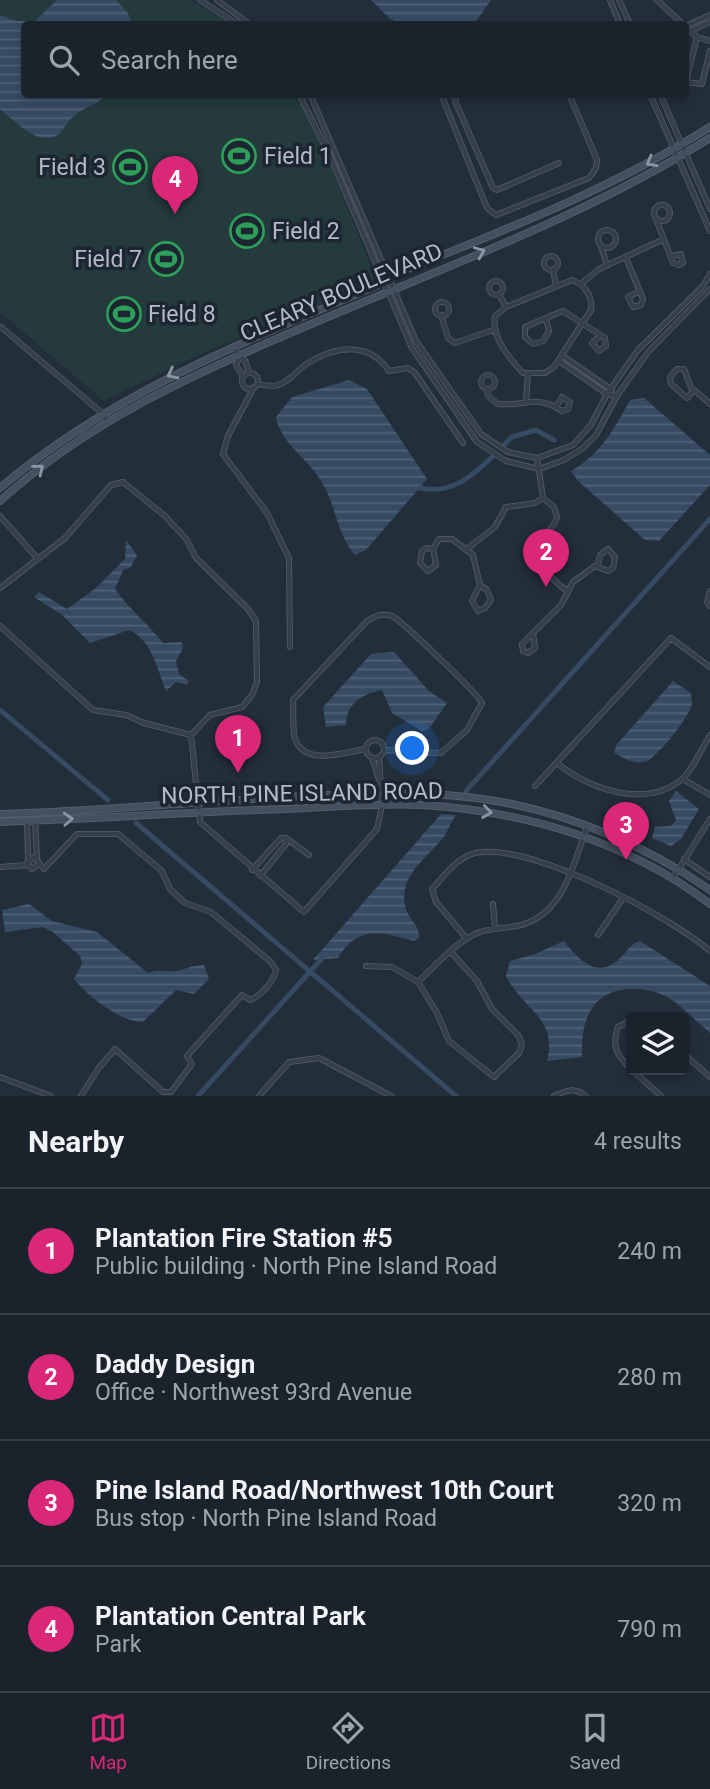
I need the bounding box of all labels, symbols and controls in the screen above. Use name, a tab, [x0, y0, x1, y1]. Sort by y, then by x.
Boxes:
search box	[21, 21, 689, 98]
icon: search	[45, 41, 83, 79]
text: Search here	[101, 45, 238, 75]
sports icon: Field 1	[220, 137, 258, 175]
place label: Field 1	[264, 143, 332, 170]
sports icon: Field 3	[111, 148, 149, 186]
place label: Field 3	[38, 154, 106, 181]
one-way arrow	[646, 154, 659, 167]
pin: 4	[152, 156, 198, 214]
sports icon: Field 2	[228, 212, 266, 250]
place label: Field 2	[272, 218, 340, 245]
street label: CLEARY BOULEVARD	[236, 238, 446, 347]
sports icon: Field 7	[147, 240, 185, 278]
place label: Field 7	[74, 246, 142, 273]
one-way arrow	[473, 246, 485, 260]
sports icon: Field 8	[105, 295, 143, 333]
place label: Field 8	[148, 301, 216, 328]
one-way arrow	[167, 366, 179, 380]
one-way arrow	[31, 464, 43, 477]
pin: 2	[523, 529, 569, 587]
pin: 1	[215, 715, 261, 773]
your location	[395, 731, 429, 765]
street label: NORTH PINE ISLAND ROAD	[161, 778, 443, 809]
pin: 3	[603, 802, 649, 860]
one-way arrow	[481, 804, 493, 819]
one-way arrow	[63, 812, 74, 827]
map controls	[626, 1012, 689, 1075]
button: layers	[626, 1012, 689, 1075]
text: Nearby	[28, 1124, 124, 1159]
text: 4 results	[594, 1128, 682, 1155]
text: Plantation Fire Station #5	[95, 1223, 393, 1253]
text: 1	[44, 1238, 58, 1265]
text: 240 m	[617, 1238, 682, 1265]
text: Public building · North Pine Island Road	[95, 1253, 497, 1280]
text: Daddy Design	[95, 1349, 255, 1379]
text: 2	[44, 1364, 58, 1391]
text: 280 m	[617, 1364, 682, 1391]
text: Office · Northwest 93rd Avenue	[95, 1379, 412, 1406]
text: Pine Island Road/Northwest 10th Court	[95, 1475, 554, 1505]
text: 3	[44, 1490, 58, 1517]
text: 320 m	[617, 1490, 682, 1517]
text: Bus stop · North Pine Island Road	[95, 1505, 437, 1532]
text: Plantation Central Park	[95, 1601, 366, 1631]
text: 4	[44, 1616, 58, 1643]
text: 790 m	[617, 1616, 682, 1643]
text: Park	[95, 1631, 141, 1658]
tab: Map	[89, 1709, 127, 1774]
tab: Directions	[306, 1709, 391, 1774]
tab: Saved	[569, 1709, 621, 1774]

